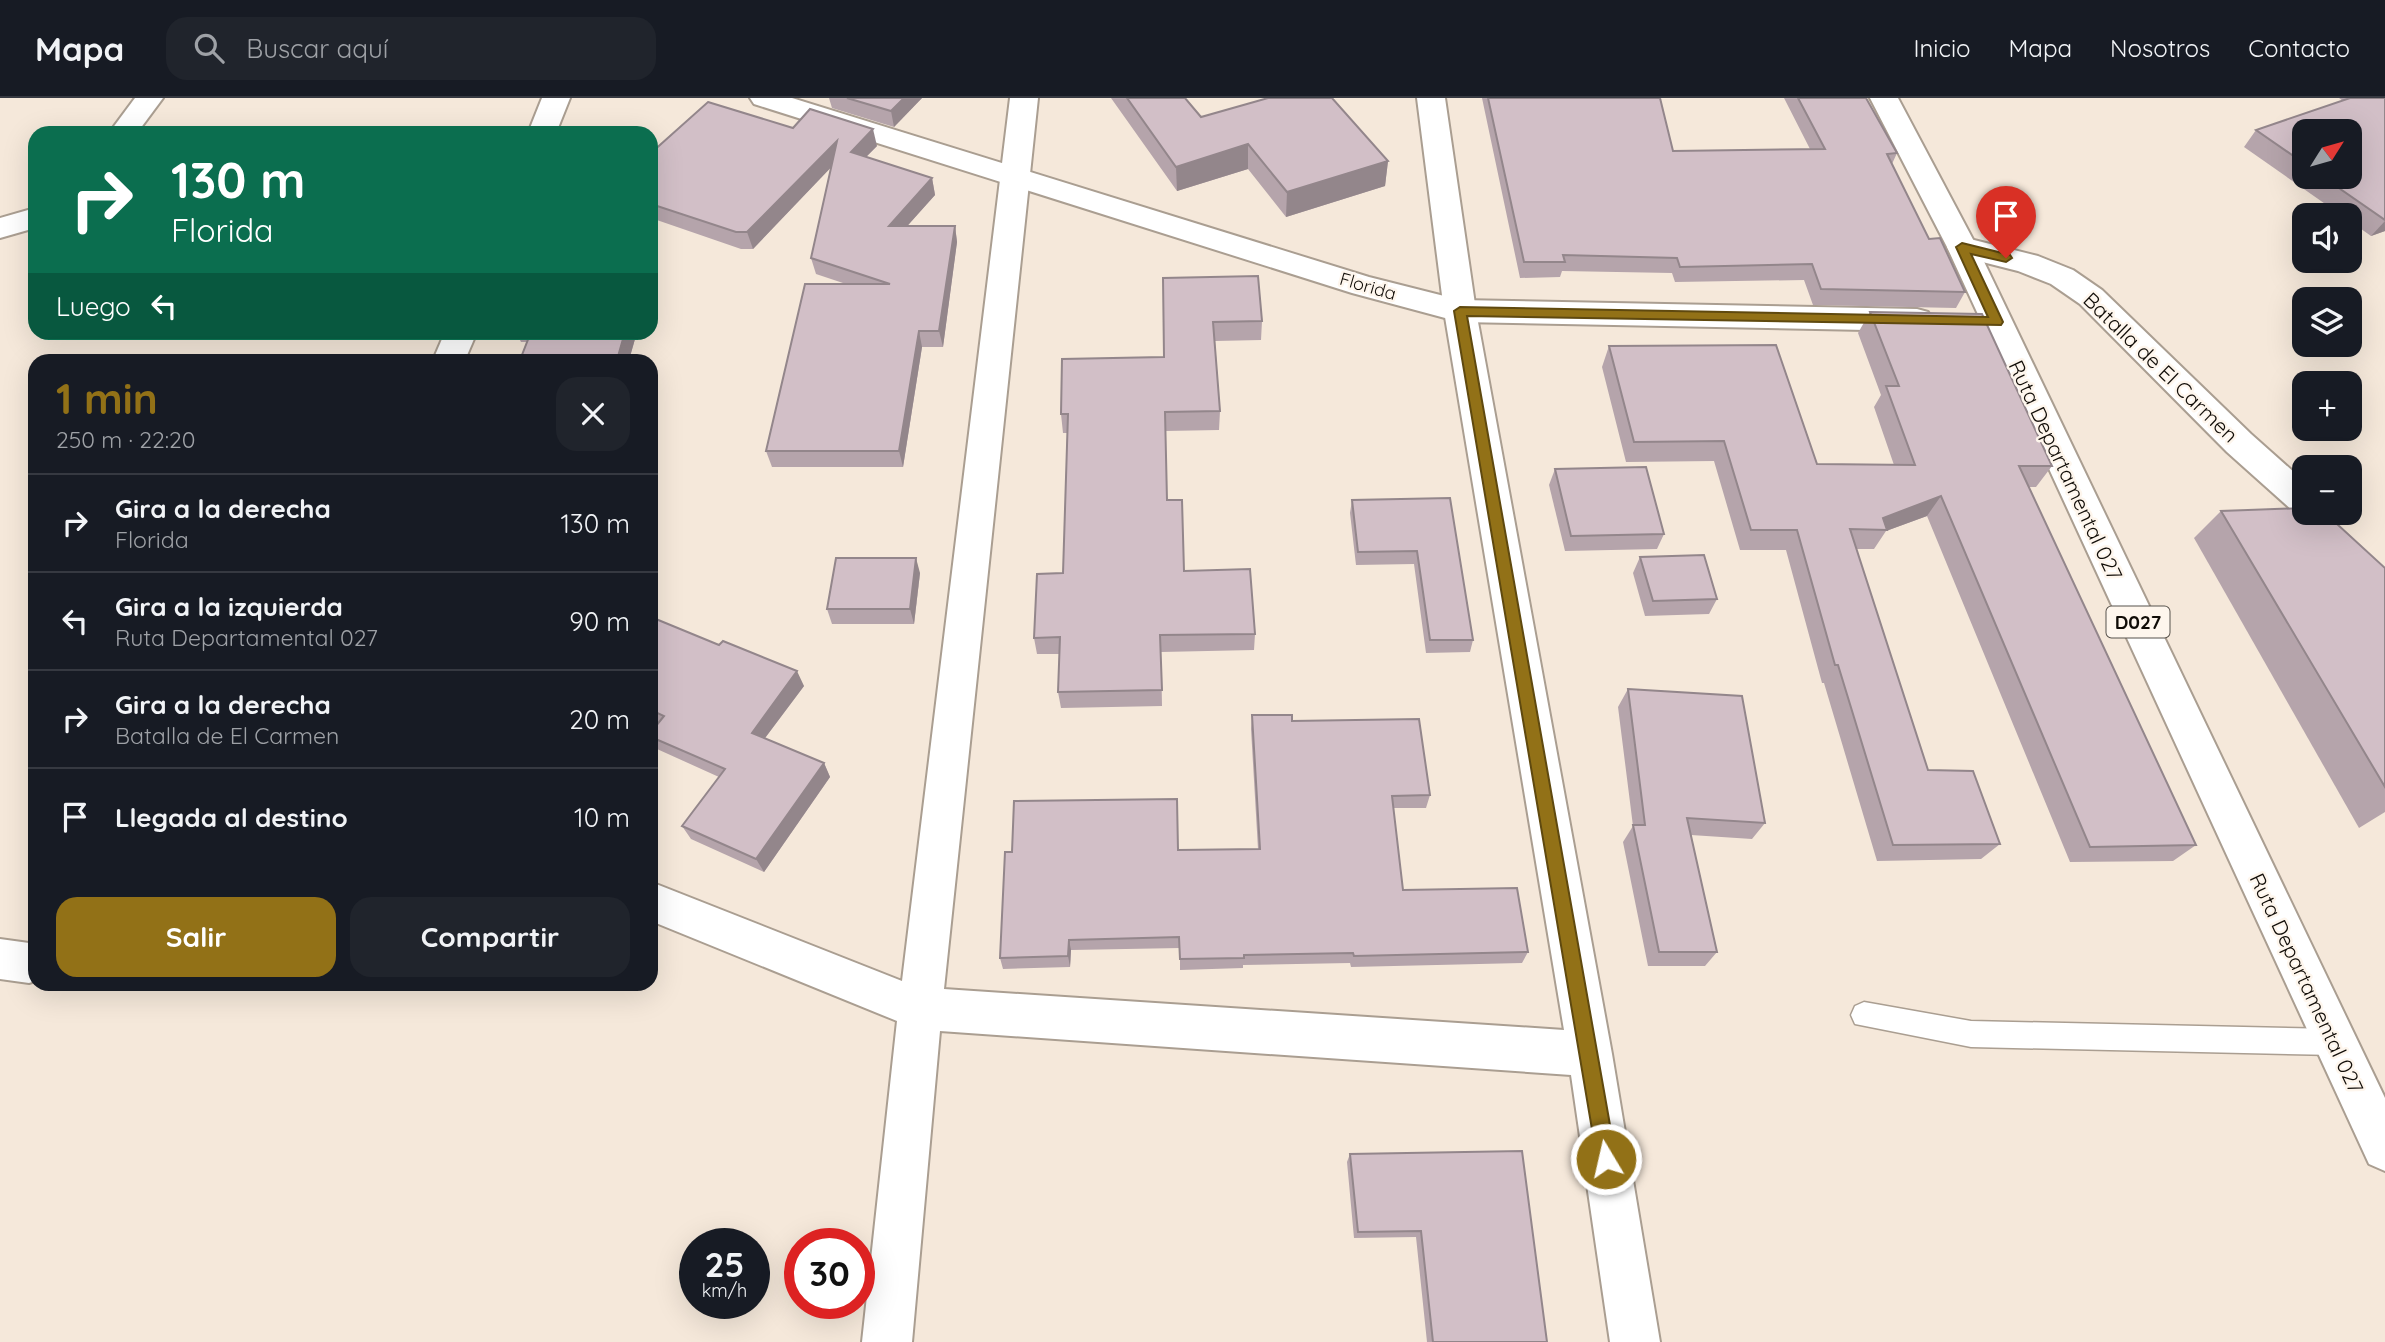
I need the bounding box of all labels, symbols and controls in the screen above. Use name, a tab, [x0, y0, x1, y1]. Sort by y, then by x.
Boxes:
search box	[166, 17, 656, 80]
text: Mapa	[35, 28, 124, 69]
icon: search	[190, 29, 228, 67]
text: Buscar aquí	[246, 32, 388, 65]
text: Inicio	[1913, 33, 1971, 63]
text: Mapa	[2009, 33, 2072, 63]
text: Nosotros	[2110, 33, 2210, 63]
text: Contacto	[2248, 33, 2350, 63]
north arrow	[2292, 119, 2362, 189]
map controls	[2292, 119, 2362, 525]
text: 130 m	[171, 149, 305, 210]
icon: right	[56, 154, 147, 245]
pin	[1976, 186, 2036, 258]
icon: arrive	[1987, 197, 2025, 235]
button: sound	[2292, 203, 2362, 273]
text: Florida	[171, 210, 273, 250]
street label: Florida	[1337, 267, 1399, 305]
street label: Batalla de El Carmen	[2078, 286, 2244, 448]
icon: left	[145, 287, 183, 325]
button: layers	[2292, 287, 2362, 357]
text: Luego	[56, 290, 131, 323]
street label: Ruta Departamental 027	[2004, 356, 2129, 584]
button: +	[2292, 371, 2362, 441]
text: 1 min	[56, 372, 158, 425]
button: close	[556, 377, 630, 451]
text: 250 m · 22:20	[56, 425, 195, 454]
button: −	[2292, 455, 2362, 525]
text: Gira a la derecha	[115, 492, 331, 525]
icon: right	[56, 504, 94, 542]
text: 130 m	[560, 507, 630, 540]
text: Florida	[115, 525, 189, 554]
text: Gira a la izquierda	[115, 590, 343, 623]
icon: left	[56, 602, 94, 640]
text: 90 m	[569, 605, 630, 638]
road number: D027	[2106, 607, 2170, 638]
text: Ruta Departamental 027	[115, 623, 378, 652]
text: Gira a la derecha	[115, 688, 331, 721]
icon: right	[56, 700, 94, 738]
text: 20 m	[569, 703, 630, 736]
text: Batalla de El Carmen	[115, 721, 339, 750]
icon: arrive	[56, 798, 94, 836]
text: Llegada al destino	[115, 801, 348, 834]
text: 10 m	[574, 801, 630, 834]
street label: Ruta Departamental 027	[2245, 869, 2370, 1097]
button: Salir	[56, 897, 336, 977]
button: Compartir	[350, 897, 630, 977]
position arrow	[1569, 1122, 1643, 1196]
speed limit sign: 30	[784, 1228, 875, 1319]
text: 25	[704, 1242, 745, 1286]
text: km/h	[702, 1279, 747, 1302]

